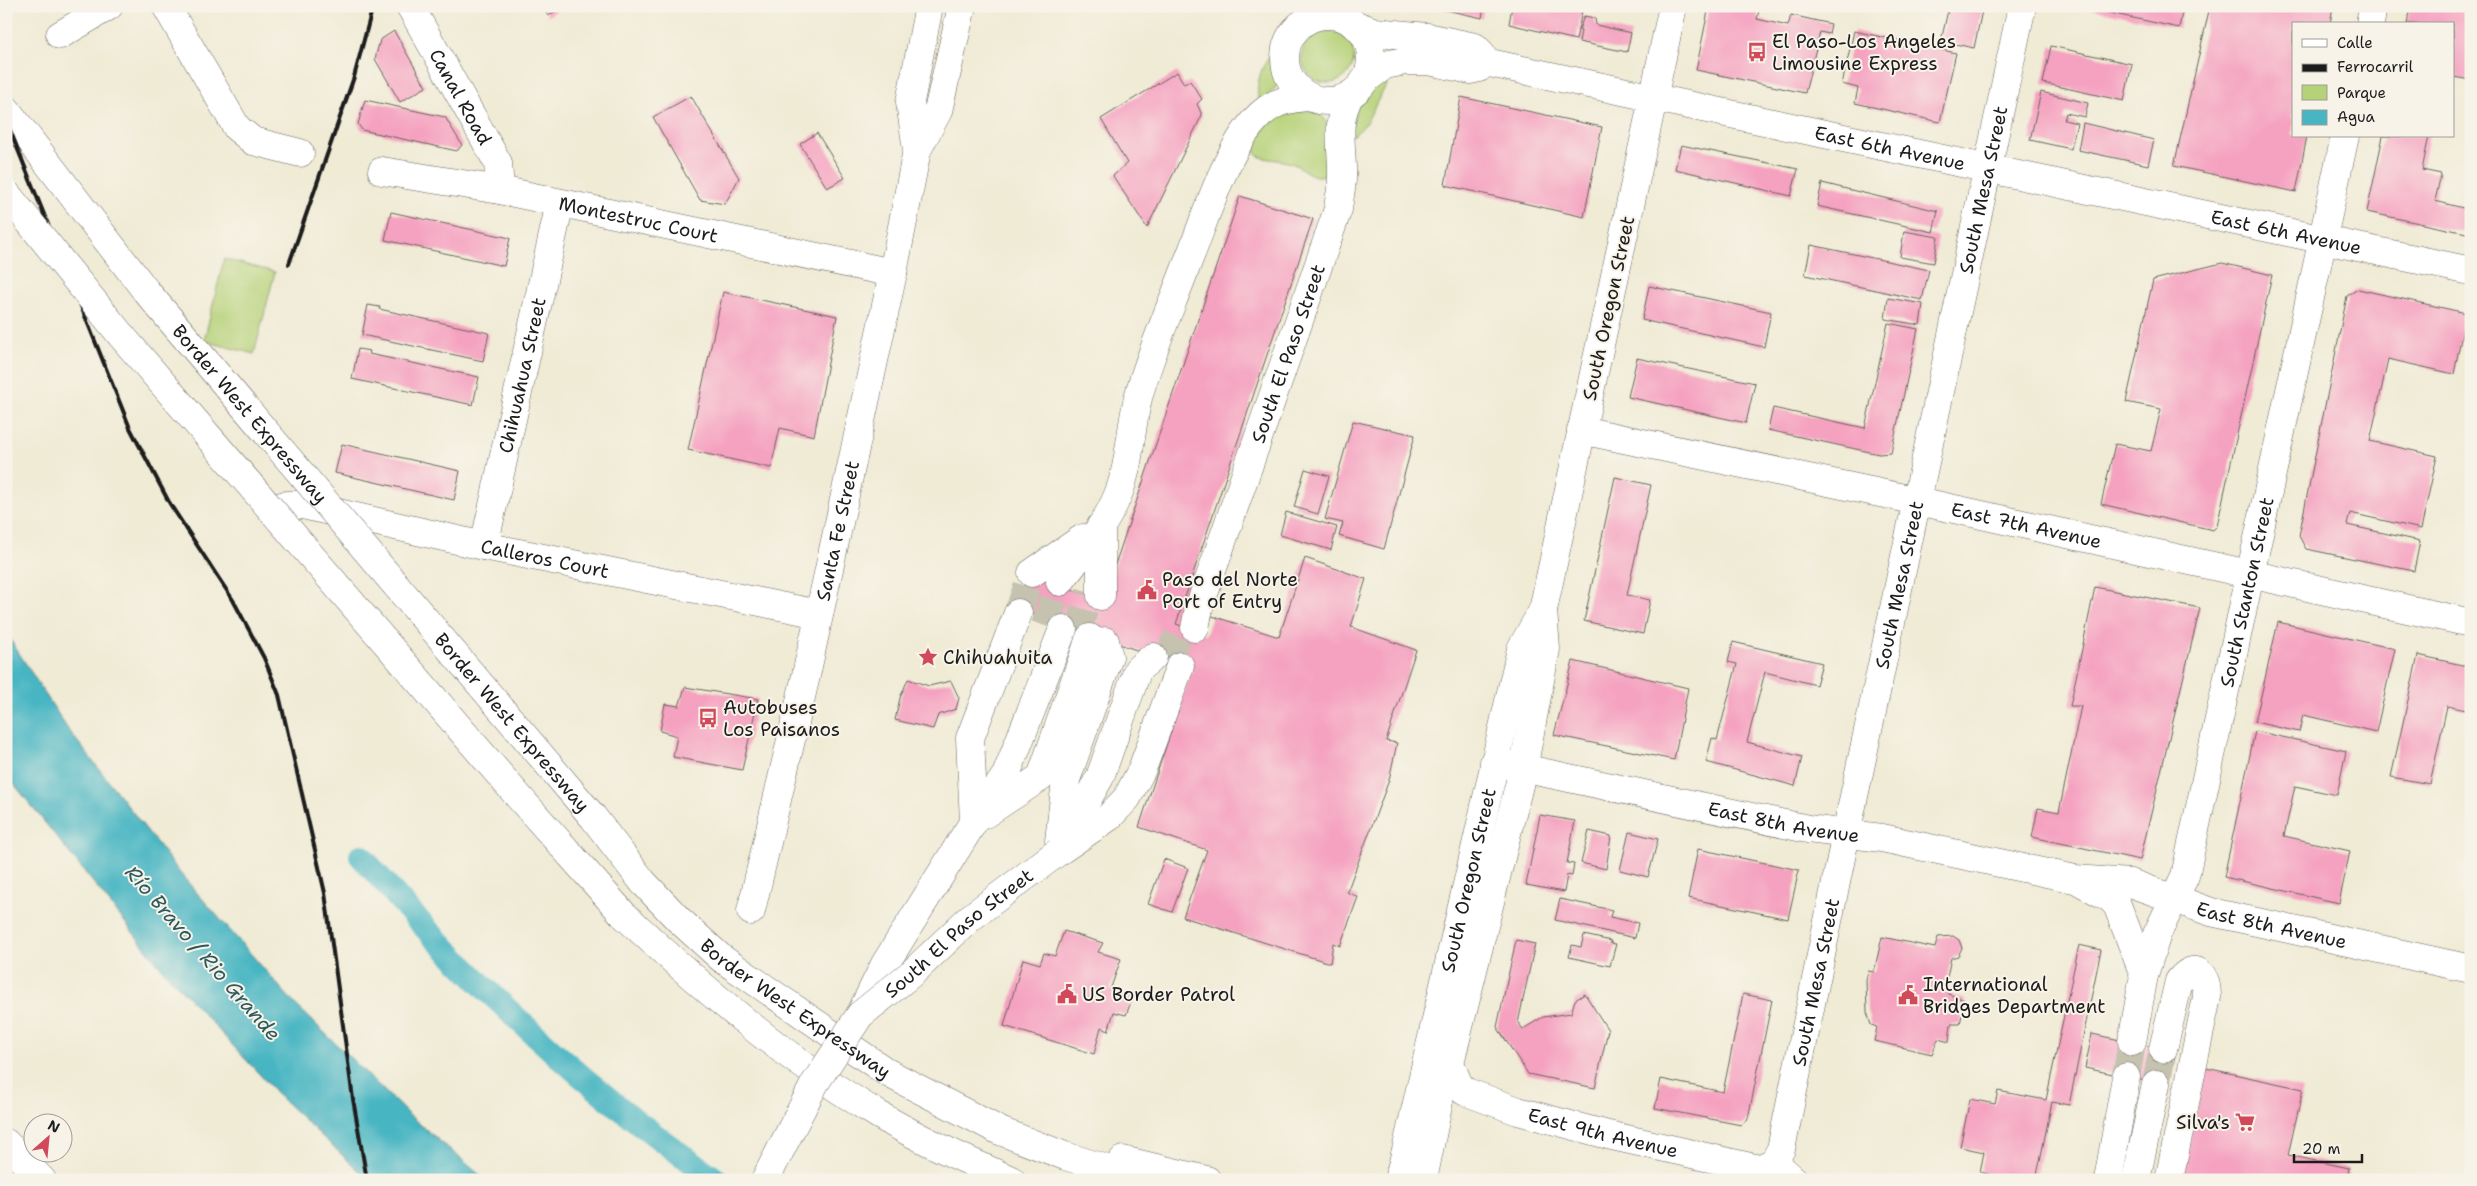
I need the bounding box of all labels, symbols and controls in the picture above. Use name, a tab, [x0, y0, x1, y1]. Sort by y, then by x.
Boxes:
legend	[2292, 22, 2454, 138]
place label: El Paso-Los Angeles Limousine Express	[1772, 29, 1956, 76]
text: Calle	[2337, 33, 2373, 53]
bus stop icon: El Paso-Los Angeles Limousine Express	[1746, 41, 1768, 63]
street label: Canal Road	[423, 44, 497, 150]
text: Ferrocarril	[2337, 57, 2414, 77]
text: Parque	[2337, 83, 2386, 103]
street label: South Mesa Street	[1953, 104, 2013, 276]
text: Agua	[2337, 107, 2376, 127]
street label: East 6th Avenue	[1812, 120, 1968, 176]
street label: Montestruc Court	[556, 191, 720, 249]
street label: East 6th Avenue	[2208, 204, 2364, 260]
street label: South Oregon Street	[1577, 214, 1640, 403]
street label: South El Paso Street	[1245, 261, 1331, 446]
street label: Chihuahua Street	[493, 295, 552, 455]
street label: Border West Expressway	[167, 319, 333, 509]
street label: Santa Fe Street	[810, 458, 865, 603]
street label: South Stanton Street	[2214, 495, 2280, 690]
street label: East 7th Avenue	[1949, 497, 2104, 554]
street label: South Mesa Street	[1869, 499, 1929, 671]
street label: Calleros Court	[478, 534, 611, 584]
place label: Paso del Norte Port of Entry	[1162, 567, 1298, 614]
public building icon: Paso del Norte Port of Entry	[1136, 579, 1158, 601]
street label: Border West Expressway	[429, 628, 595, 817]
place label: Chihuahuita	[943, 645, 1053, 670]
place icon: Chihuahuita	[917, 646, 939, 668]
place label: Autobuses Los Paisanos	[723, 695, 840, 742]
bus stop icon: Autobuses Los Paisanos	[697, 707, 719, 729]
street label: South Oregon Street	[1435, 786, 1502, 975]
street label: East 8th Avenue	[1706, 796, 1861, 848]
water label: Río Bravo / Rio Grande	[120, 860, 286, 1046]
street label: South El Paso Street	[879, 863, 1038, 1003]
street label: South Mesa Street	[1786, 896, 1845, 1069]
street label: East 8th Avenue	[2193, 896, 2349, 954]
street label: Border West Expressway	[695, 933, 896, 1084]
place label: International Bridges Department	[1923, 972, 2106, 1019]
place label: US Border Patrol	[1082, 982, 1235, 1007]
public building icon: US Border Patrol	[1056, 983, 1078, 1005]
public building icon: International Bridges Department	[1897, 984, 1919, 1006]
street label: East 9th Avenue	[1525, 1102, 1680, 1163]
place label: Silva's	[2176, 1110, 2230, 1135]
supermarket icon: Silva's	[2234, 1111, 2256, 1133]
north arrow	[22, 1114, 72, 1164]
text: N	[45, 1116, 63, 1137]
scale bar	[2294, 1131, 2362, 1163]
text: 20 m	[2302, 1139, 2341, 1159]

